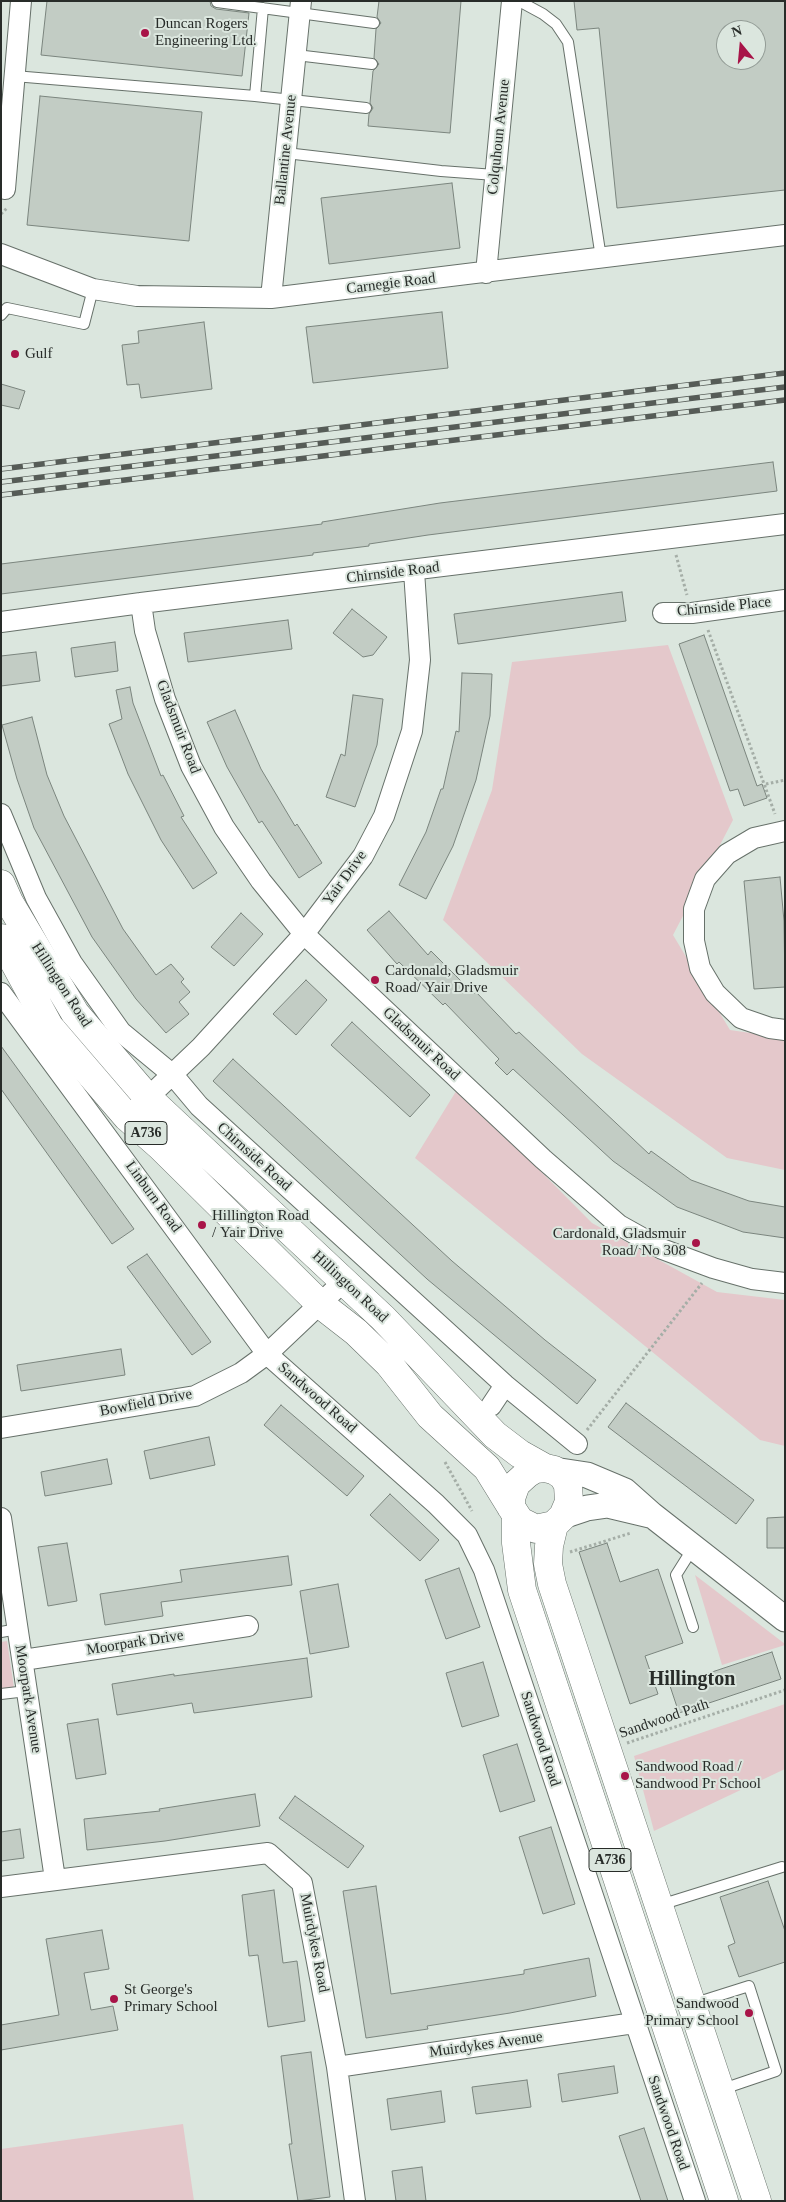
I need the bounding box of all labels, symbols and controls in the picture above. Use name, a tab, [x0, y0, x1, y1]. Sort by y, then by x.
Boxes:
place label: Duncan Rogers Engineering Ltd.	[155, 15, 257, 50]
north arrow	[716, 20, 766, 70]
text: N	[730, 22, 744, 40]
marker: Duncan Rogers Engineering Ltd.	[139, 27, 151, 39]
street label: Colquhoun Avenue	[484, 78, 514, 196]
street label: Ballantine Avenue	[271, 94, 301, 206]
street label: Carnegie Road	[345, 270, 437, 298]
place label: Gulf	[25, 345, 52, 363]
marker: Gulf	[9, 348, 21, 360]
street label: Chirnside Road	[345, 558, 441, 588]
street label: Chirnside Place	[676, 593, 772, 621]
street label: Gladsmuir Road	[152, 678, 204, 776]
street label: Yair Drive	[319, 847, 371, 909]
street label: Hillington Road	[27, 939, 95, 1031]
place label: Cardonald, Gladsmuir Road/ Yair Drive	[385, 962, 518, 997]
marker: Cardonald, Gladsmuir Road/ Yair Drive	[369, 974, 381, 986]
street label: Gladsmuir Road	[379, 1004, 463, 1084]
street label: Chirnside Road	[213, 1119, 295, 1195]
road number: A736	[125, 1122, 167, 1144]
street label: Linburn Road	[121, 1158, 185, 1236]
place label: Hillington Road / Yair Drive	[212, 1207, 309, 1242]
marker: Hillington Road / Yair Drive	[196, 1219, 208, 1231]
place label: Cardonald, Gladsmuir Road/ No 308	[553, 1225, 686, 1260]
marker: Cardonald, Gladsmuir Road/ No 308	[690, 1237, 702, 1249]
street label: Hillington Road	[308, 1247, 392, 1327]
street label: Sandwood Road	[274, 1359, 360, 1437]
street label: Bowfield Drive	[98, 1385, 194, 1421]
street label: Moorpark Drive	[85, 1626, 185, 1660]
street label: Moorpark Avenue	[11, 1644, 45, 1754]
district label: Hillington	[649, 1668, 735, 1692]
street label: Sandwood Road	[516, 1689, 564, 1789]
street label: Sandwood Path	[617, 1695, 711, 1743]
place label: Sandwood Road / Sandwood Pr School	[635, 1758, 761, 1793]
marker: Sandwood Road / Sandwood Pr School	[619, 1770, 631, 1782]
road number: A736	[589, 1848, 631, 1872]
street label: Muirdykes Road	[296, 1892, 332, 1994]
place label: St George's Primary School	[124, 1981, 218, 2016]
marker: St George's Primary School	[108, 1993, 120, 2005]
place label: Sandwood Primary School	[645, 1995, 739, 2030]
marker: Sandwood Primary School	[743, 2007, 755, 2019]
street label: Muirdykes Avenue	[428, 2028, 544, 2062]
street label: Sandwood Road	[643, 2073, 693, 2173]

